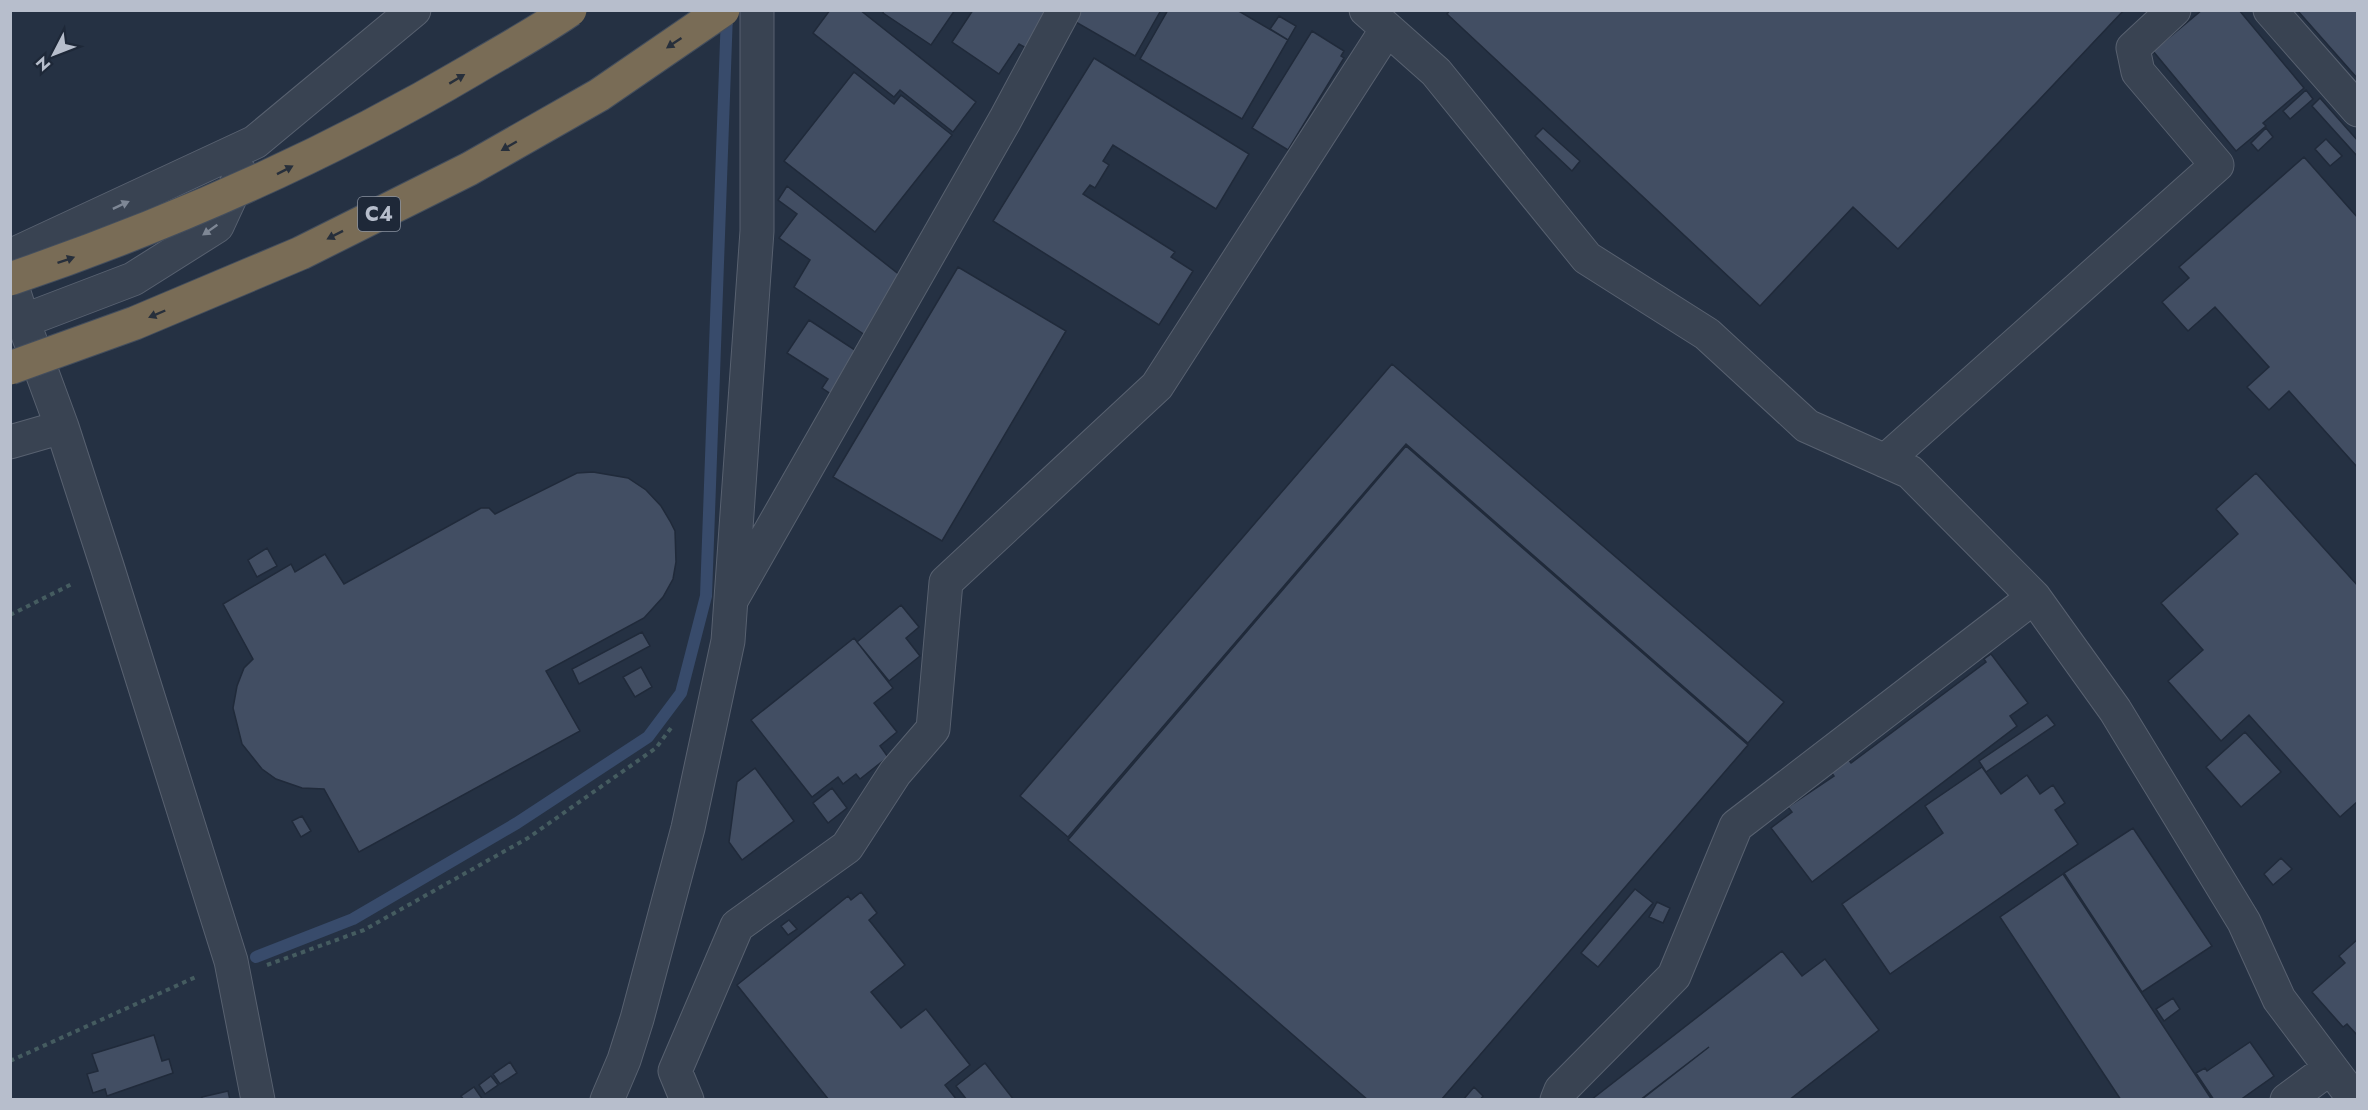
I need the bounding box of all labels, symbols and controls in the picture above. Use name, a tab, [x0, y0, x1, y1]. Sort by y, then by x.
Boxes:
north arrow	[24, 24, 84, 84]
one-way arrow	[666, 38, 683, 49]
text: N	[30, 51, 56, 76]
one-way arrow	[449, 73, 465, 84]
one-way arrow	[500, 141, 517, 151]
one-way arrow	[276, 165, 293, 174]
road number: C4	[358, 197, 400, 231]
one-way arrow	[112, 200, 129, 209]
one-way arrow	[202, 224, 218, 236]
one-way arrow	[327, 231, 344, 240]
one-way arrow	[57, 255, 75, 265]
one-way arrow	[148, 310, 166, 319]

